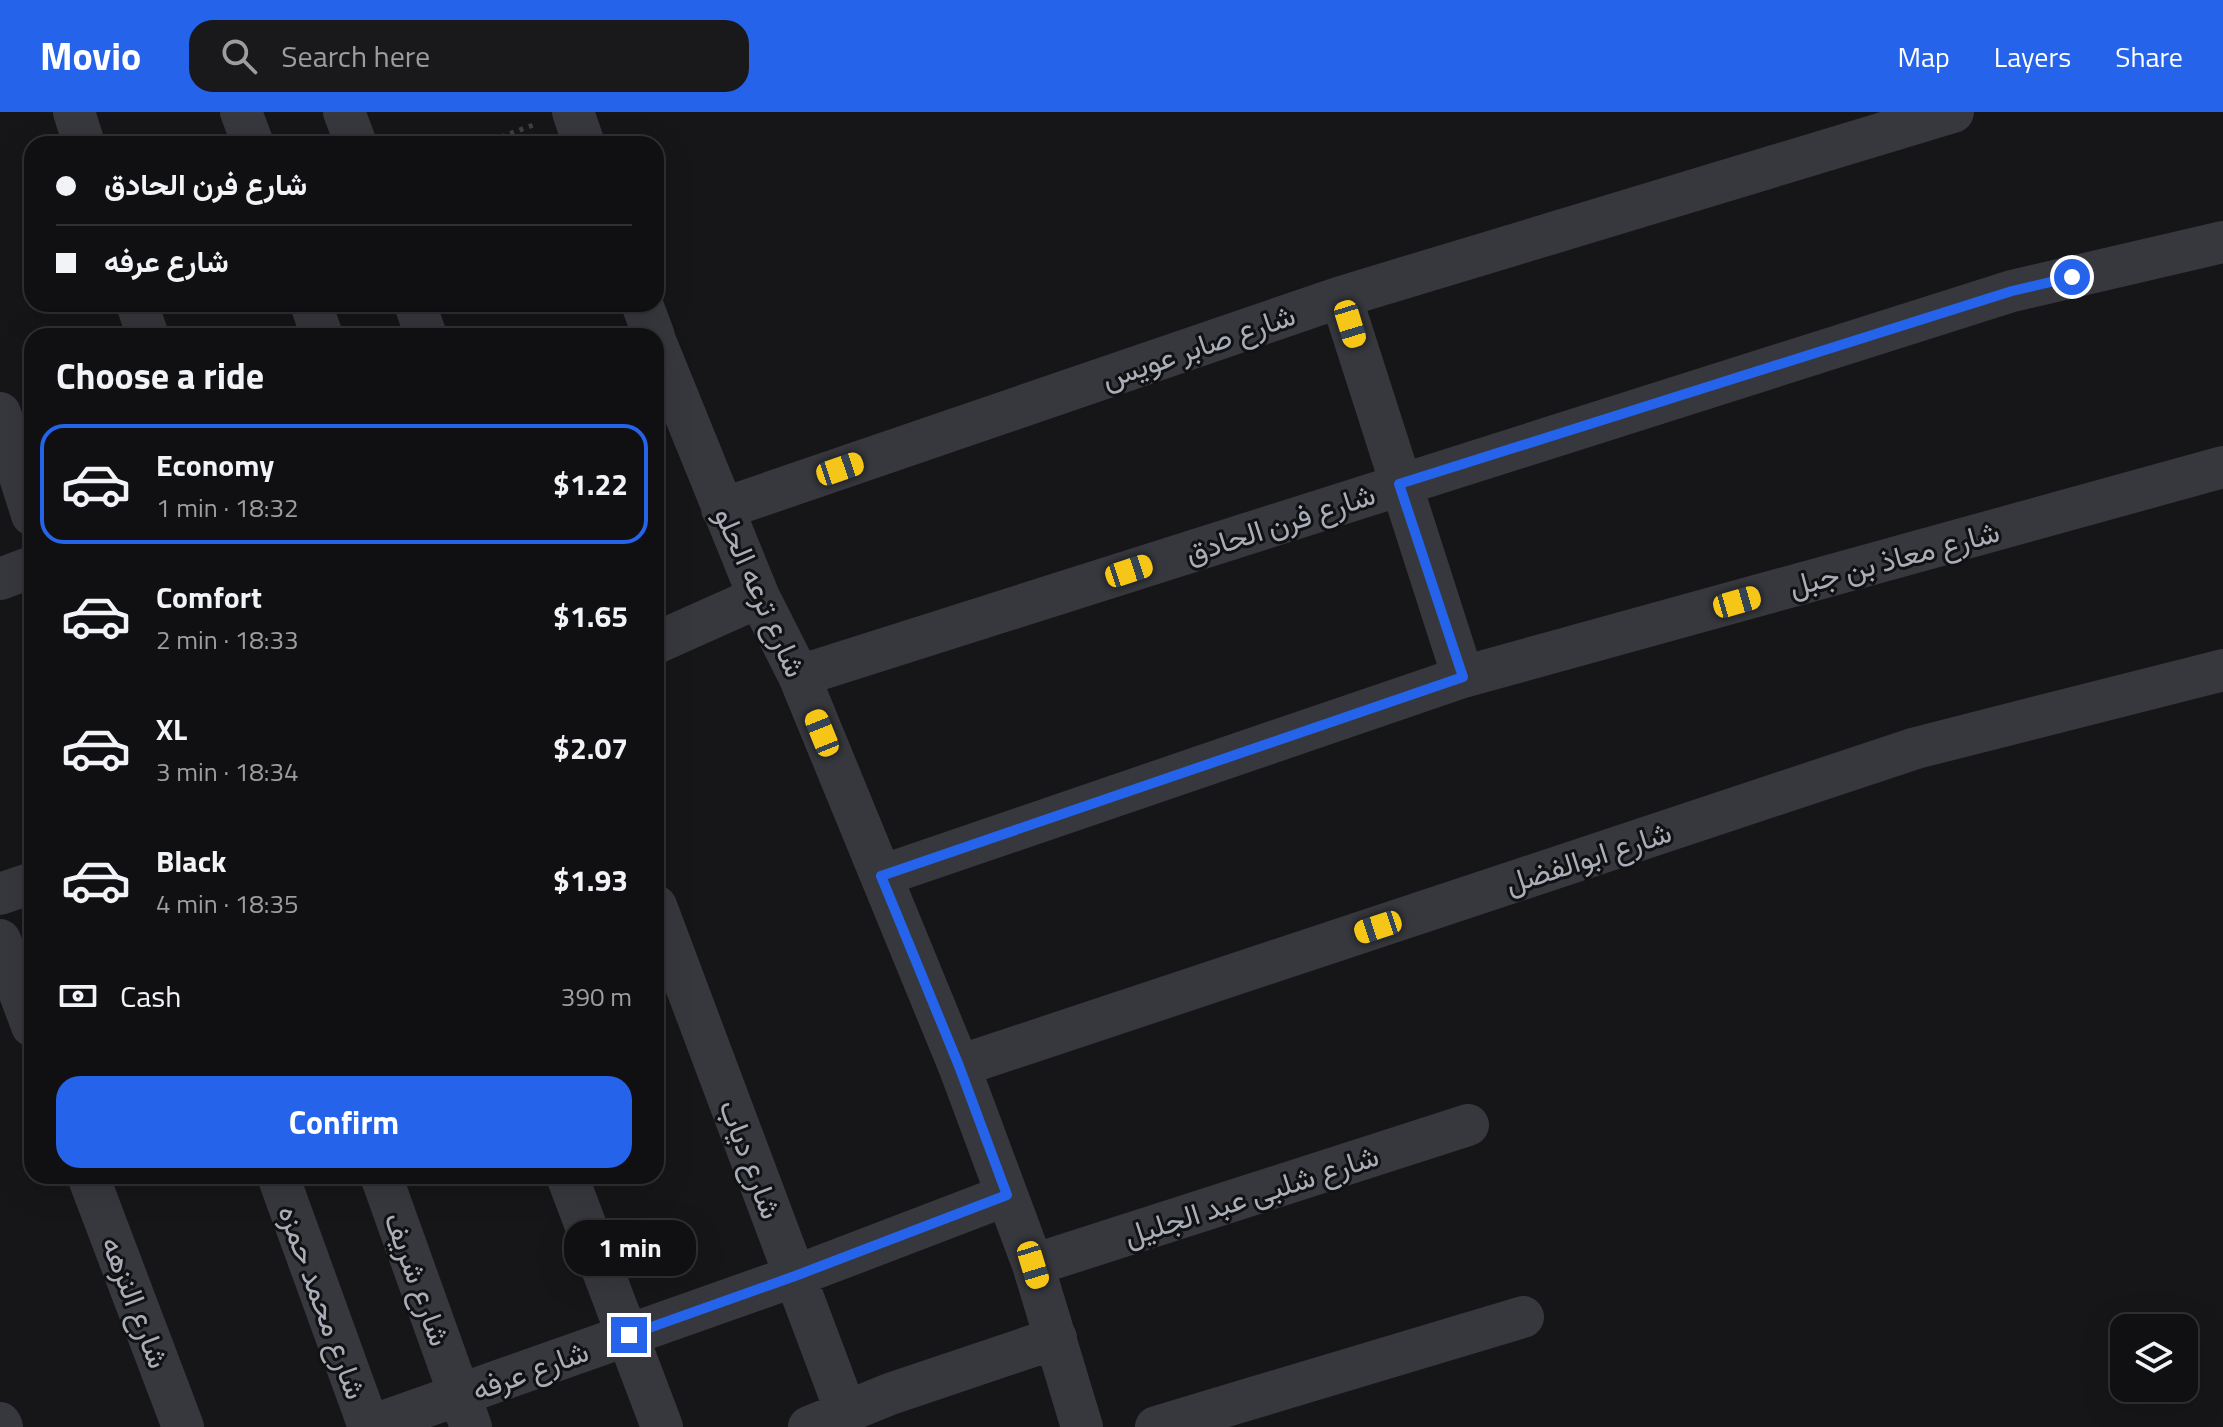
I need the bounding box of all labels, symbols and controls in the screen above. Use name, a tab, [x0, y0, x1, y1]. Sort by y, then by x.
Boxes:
search box	[189, 20, 749, 92]
text: Movio	[40, 27, 141, 85]
text: Search here	[281, 33, 430, 79]
icon: search	[217, 34, 261, 78]
text: Map	[1897, 35, 1950, 78]
text: Layers	[1994, 35, 2071, 78]
text: Share	[2115, 35, 2183, 78]
text: شارع فرن الحادق	[104, 161, 307, 207]
text: شارع عرفه	[104, 238, 229, 284]
route start	[2054, 259, 2090, 295]
street label: شارع صابر عويس	[1095, 291, 1301, 401]
car	[1332, 298, 1368, 350]
text: Choose a ride	[56, 348, 264, 403]
text: Economy	[156, 442, 274, 488]
icon: car	[60, 448, 132, 520]
car	[813, 450, 867, 488]
text: $1.22	[553, 461, 628, 507]
street label: شارع فرن الحادق	[1179, 471, 1381, 575]
text: 1 min · 18:32	[156, 488, 299, 527]
street label: شارع ترعه الحلو	[703, 499, 819, 685]
street label: شارع معاذ بن جبل	[1783, 508, 2005, 608]
car	[1102, 552, 1156, 590]
text: Comfort	[156, 574, 262, 620]
icon: car	[60, 580, 132, 652]
car	[1711, 584, 1763, 620]
text: $1.65	[553, 593, 628, 639]
text: 2 min · 18:33	[156, 620, 299, 659]
text: XL	[156, 706, 187, 752]
car	[802, 706, 842, 760]
icon: car	[60, 712, 132, 784]
text: $2.07	[553, 725, 628, 771]
text: 3 min · 18:34	[156, 752, 299, 791]
street label: شارع ابوالفضل	[1499, 808, 1677, 906]
text: Black	[156, 838, 227, 884]
icon: car	[60, 844, 132, 916]
text: $1.93	[553, 857, 628, 903]
text: 4 min · 18:35	[156, 884, 299, 923]
car	[1351, 908, 1405, 946]
text: Cash	[120, 973, 181, 1019]
icon: cash	[56, 974, 100, 1018]
text: 390 m	[561, 977, 632, 1016]
button: Confirm	[56, 1076, 632, 1168]
street label: شارع دياب	[707, 1093, 795, 1225]
street label: شارع شلبى عبد الجليل	[1118, 1132, 1384, 1258]
street label: شارع محمد حمزه	[267, 1198, 379, 1406]
street label: شارع شريف	[373, 1206, 463, 1352]
callout: 1 min	[563, 1219, 695, 1275]
text: 1 min	[598, 1228, 662, 1267]
street label: شارع النزهه	[90, 1229, 182, 1375]
car	[1015, 1239, 1051, 1291]
map controls	[2110, 1314, 2198, 1402]
button: layers	[2110, 1314, 2198, 1402]
route end	[611, 1317, 647, 1353]
street label: شارع عرفه	[465, 1328, 595, 1412]

